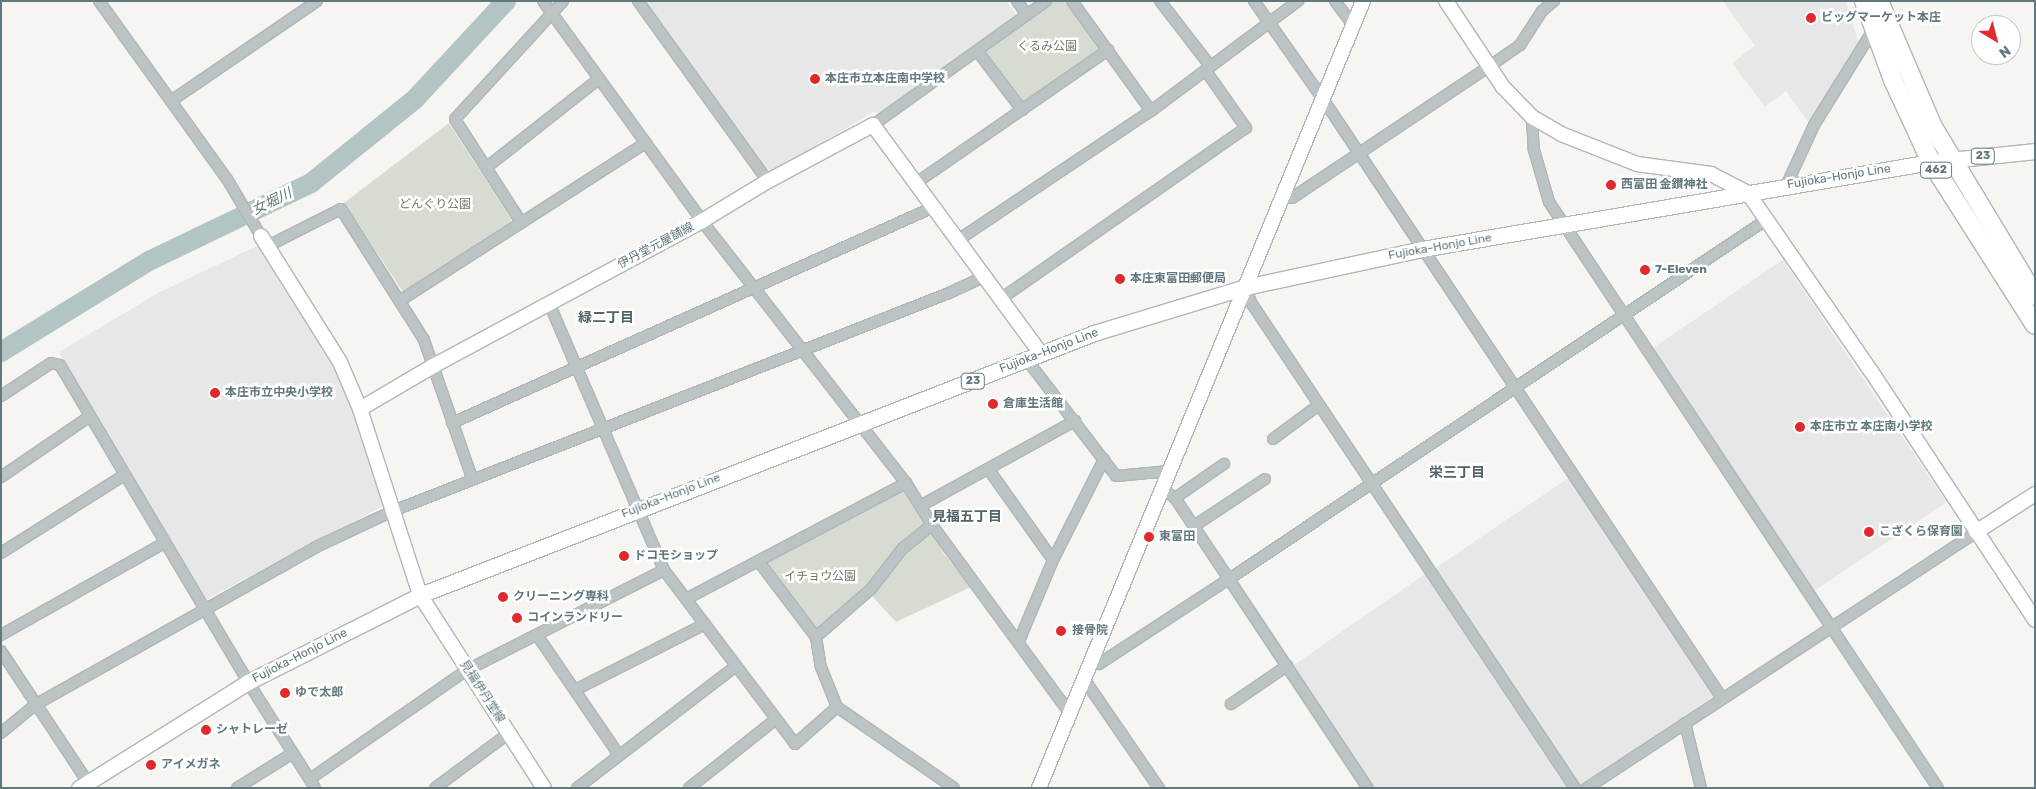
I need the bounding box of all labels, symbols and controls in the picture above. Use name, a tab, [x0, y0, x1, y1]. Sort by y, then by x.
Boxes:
place label: ビッグマーケット本庄	[1821, 11, 1941, 25]
marker: ビッグマーケット本庄	[1805, 12, 1817, 24]
north arrow	[1971, 15, 2021, 65]
park label: くるみ公園	[1017, 40, 1077, 54]
text: N	[1996, 42, 2014, 61]
place label: 本庄市立本庄南中学校	[825, 72, 945, 86]
marker: 本庄市立本庄南中学校	[809, 73, 821, 85]
road number: 23	[1970, 148, 1996, 164]
street label: Fujioka-Honjo Line	[1786, 162, 1892, 192]
road number: 462	[1920, 162, 1952, 178]
place label: 西富田 金鑚神社	[1621, 178, 1708, 192]
marker: 西富田 金鑚神社	[1605, 179, 1617, 191]
water label: 女堀川	[249, 185, 295, 219]
park label: どんぐり公園	[399, 198, 471, 212]
street label: 伊丹堂元屋舗線	[616, 220, 696, 272]
street label: Fujioka-Honjo Line	[1387, 231, 1493, 263]
place label: 7-Eleven	[1655, 263, 1707, 277]
marker: 7-Eleven	[1639, 264, 1651, 276]
place label: 本庄東富田郵便局	[1130, 272, 1226, 286]
marker: 本庄東富田郵便局	[1114, 273, 1126, 285]
district label: 緑二丁目	[578, 310, 634, 326]
street label: Fujioka-Honjo Line	[998, 326, 1100, 376]
road number: 23	[960, 372, 986, 390]
place label: 本庄市立中央小学校	[225, 386, 333, 400]
marker: 本庄市立中央小学校	[209, 387, 221, 399]
place label: 倉庫生活館	[1003, 397, 1063, 411]
marker: 倉庫生活館	[987, 398, 999, 410]
place label: 本庄市立 本庄南小学校	[1810, 420, 1933, 434]
marker: 本庄市立 本庄南小学校	[1794, 421, 1806, 433]
district label: 栄三丁目	[1429, 465, 1485, 481]
street label: Fujioka-Honjo Line	[620, 471, 722, 521]
district label: 見福五丁目	[932, 509, 1002, 525]
place label: こざくら保育園	[1879, 525, 1963, 539]
marker: こざくら保育園	[1863, 526, 1875, 538]
place label: 東富田	[1159, 530, 1195, 544]
marker: 東富田	[1143, 531, 1155, 543]
place label: ドコモショップ	[634, 549, 718, 563]
marker: ドコモショップ	[618, 550, 630, 562]
park label: イチョウ公園	[784, 570, 856, 584]
place label: クリーニング専科	[513, 590, 609, 604]
marker: クリーニング専科	[497, 591, 509, 603]
place label: コインランドリー	[527, 611, 623, 625]
marker: コインランドリー	[511, 612, 523, 624]
marker: 接骨院	[1054, 624, 1068, 638]
place label: 接骨院	[1072, 624, 1108, 638]
street label: Fujioka-Honjo Line	[250, 626, 350, 686]
street label: 見福伊丹堂線	[456, 658, 508, 726]
place label: ゆで太郎	[295, 686, 343, 700]
marker: ゆで太郎	[279, 687, 291, 699]
place label: シャトレーゼ	[216, 723, 288, 737]
marker: シャトレーゼ	[200, 724, 212, 736]
place label: アイメガネ	[161, 758, 221, 772]
marker: アイメガネ	[145, 759, 157, 771]

